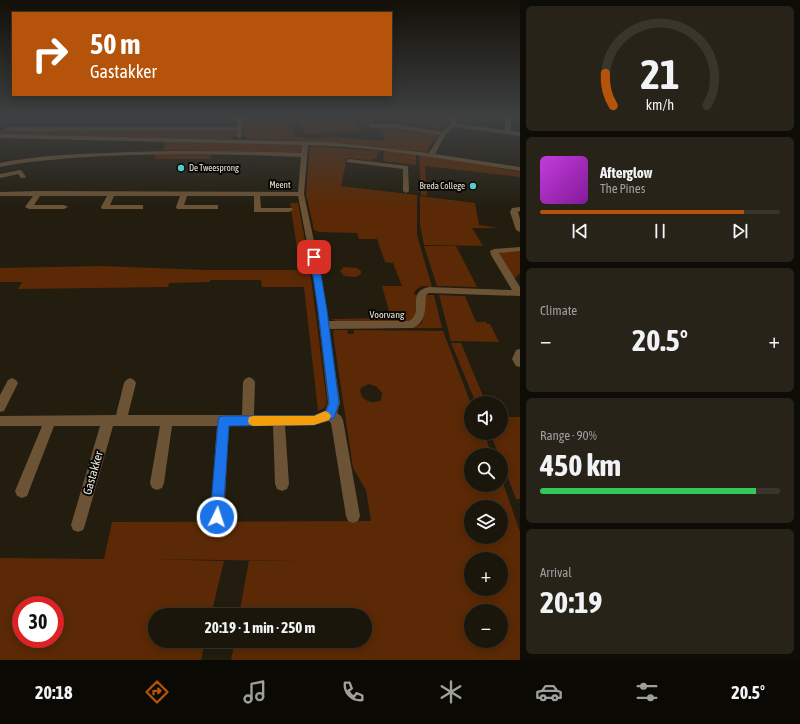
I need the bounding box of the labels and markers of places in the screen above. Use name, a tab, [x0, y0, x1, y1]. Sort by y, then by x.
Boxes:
marker: De Tweesprong	[176, 163, 186, 173]
place label: De Tweesprong	[189, 163, 239, 173]
place label: Breda College	[420, 181, 465, 191]
marker: Breda College	[468, 181, 478, 191]
pin	[297, 240, 331, 274]

